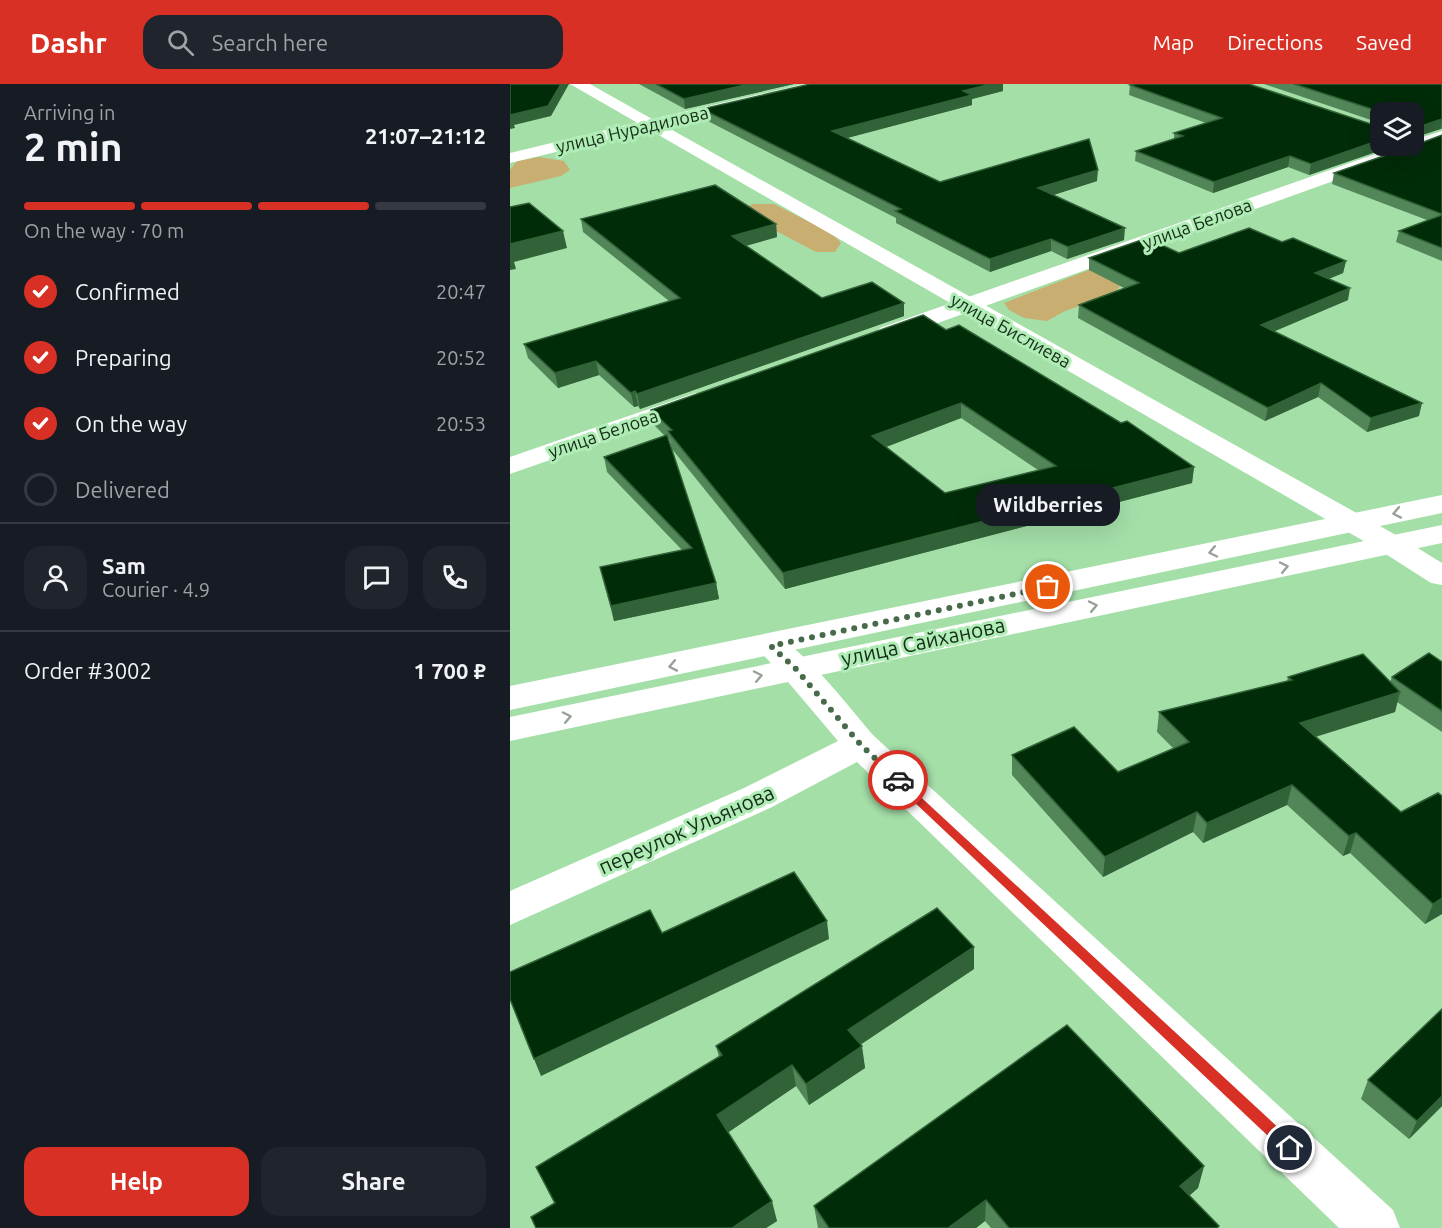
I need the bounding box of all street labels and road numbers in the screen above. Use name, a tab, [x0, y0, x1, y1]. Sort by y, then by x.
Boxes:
street label: улица Нурадилова	[554, 102, 710, 156]
street label: улица Белова	[1140, 194, 1254, 252]
street label: улица Бислиева	[947, 289, 1075, 371]
street label: улица Белова	[546, 405, 660, 461]
street label: улица Сайханова	[839, 612, 1007, 670]
street label: переулок Ульянова	[595, 779, 777, 879]

